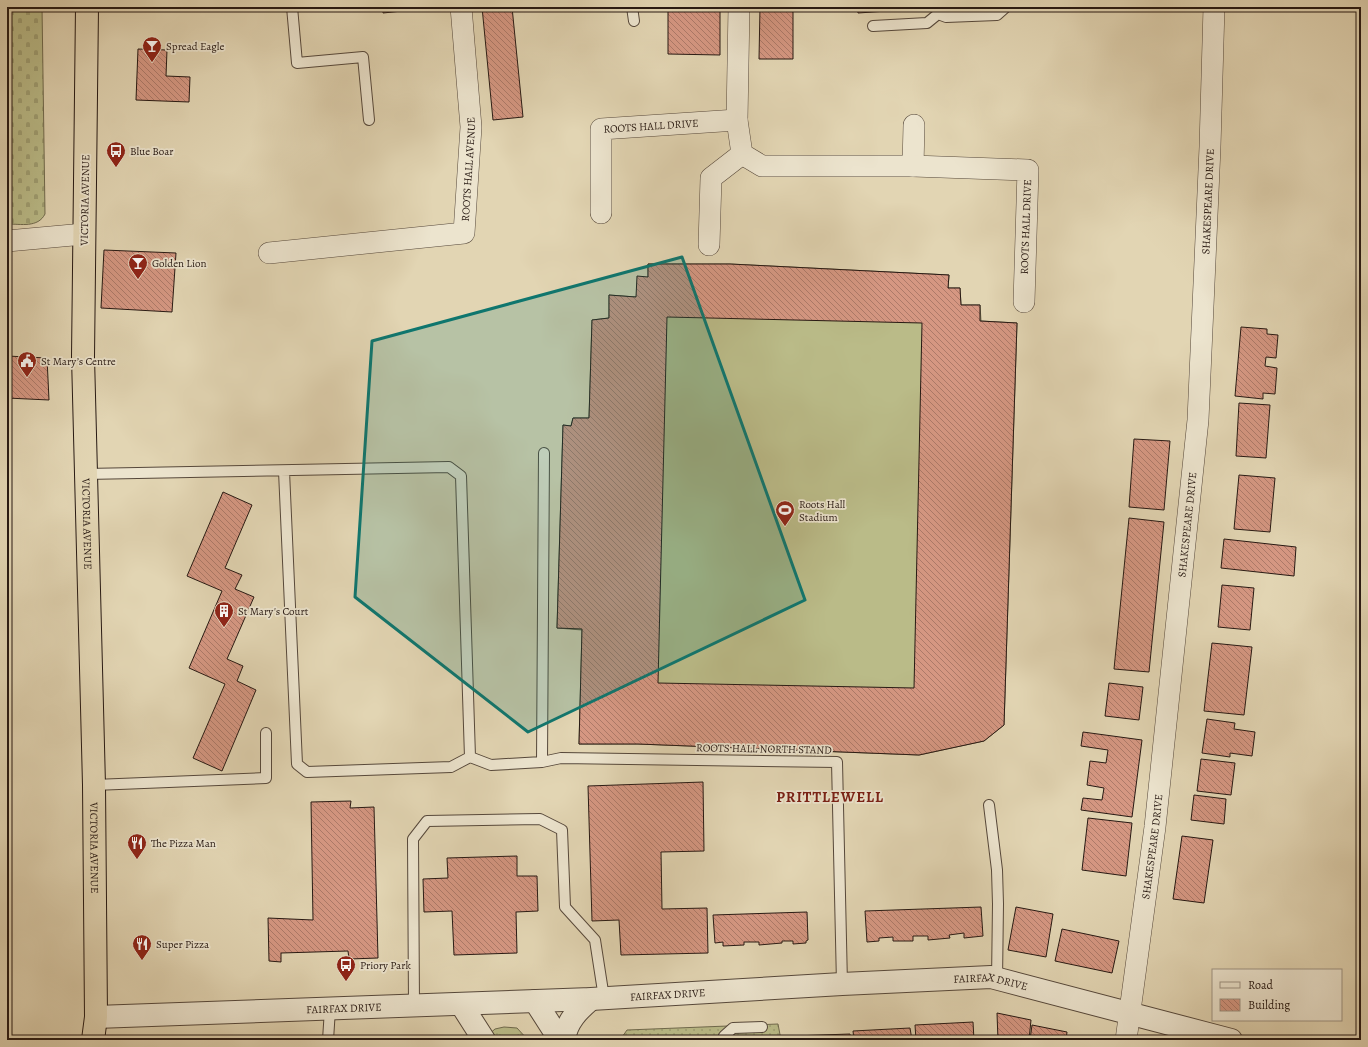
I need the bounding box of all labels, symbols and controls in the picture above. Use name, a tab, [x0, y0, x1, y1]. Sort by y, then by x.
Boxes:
bar icon: Spread Eagle	[141, 35, 163, 63]
place label: Spread Eagle	[166, 39, 224, 54]
street label: ROOTS HALL DRIVE	[603, 115, 699, 136]
street label: ROOTS HALL AVENUE	[457, 116, 479, 222]
bus stop icon: Blue Boar	[105, 140, 127, 168]
place label: Blue Boar	[130, 144, 174, 159]
street label: SHAKESPEARE DRIVE	[1198, 148, 1217, 255]
street label: VICTORIA AVENUE	[77, 154, 93, 247]
street label: ROOTS HALL DRIVE	[1017, 179, 1035, 275]
bar icon: Golden Lion	[127, 252, 149, 280]
place label: Golden Lion	[152, 256, 207, 271]
public building icon: St Mary’s Centre	[16, 350, 38, 378]
place label: St Mary’s Centre	[41, 354, 116, 369]
street label: SHAKESPEARE DRIVE	[1174, 471, 1200, 578]
street label: VICTORIA AVENUE	[79, 477, 96, 570]
place label: Roots Hall Stadium	[799, 497, 845, 525]
sports icon: Roots Hall Stadium	[774, 499, 796, 527]
building icon: St Mary's Court	[213, 600, 235, 628]
place label: St Mary's Court	[238, 604, 309, 619]
street label: ROOTS HALL NORTH STAND	[696, 740, 832, 758]
district label: PRITTLEWELL	[776, 787, 884, 807]
street label: SHAKESPEARE DRIVE	[1138, 793, 1166, 900]
street label: VICTORIA AVENUE	[87, 801, 102, 894]
restaurant icon: The Pizza Man	[126, 832, 148, 860]
place label: The Pizza Man	[151, 836, 216, 851]
restaurant icon: Super Pizza	[131, 933, 153, 961]
place label: Super Pizza	[156, 937, 210, 952]
bus stop icon: Priory Park	[335, 954, 357, 982]
place label: Priory Park	[360, 958, 411, 973]
street label: FAIRFAX DRIVE	[953, 969, 1029, 994]
legend	[1212, 969, 1342, 1021]
text: Road	[1248, 977, 1274, 993]
street label: FAIRFAX DRIVE	[629, 985, 706, 1004]
text: Building	[1248, 997, 1290, 1013]
street label: FAIRFAX DRIVE	[306, 999, 382, 1017]

